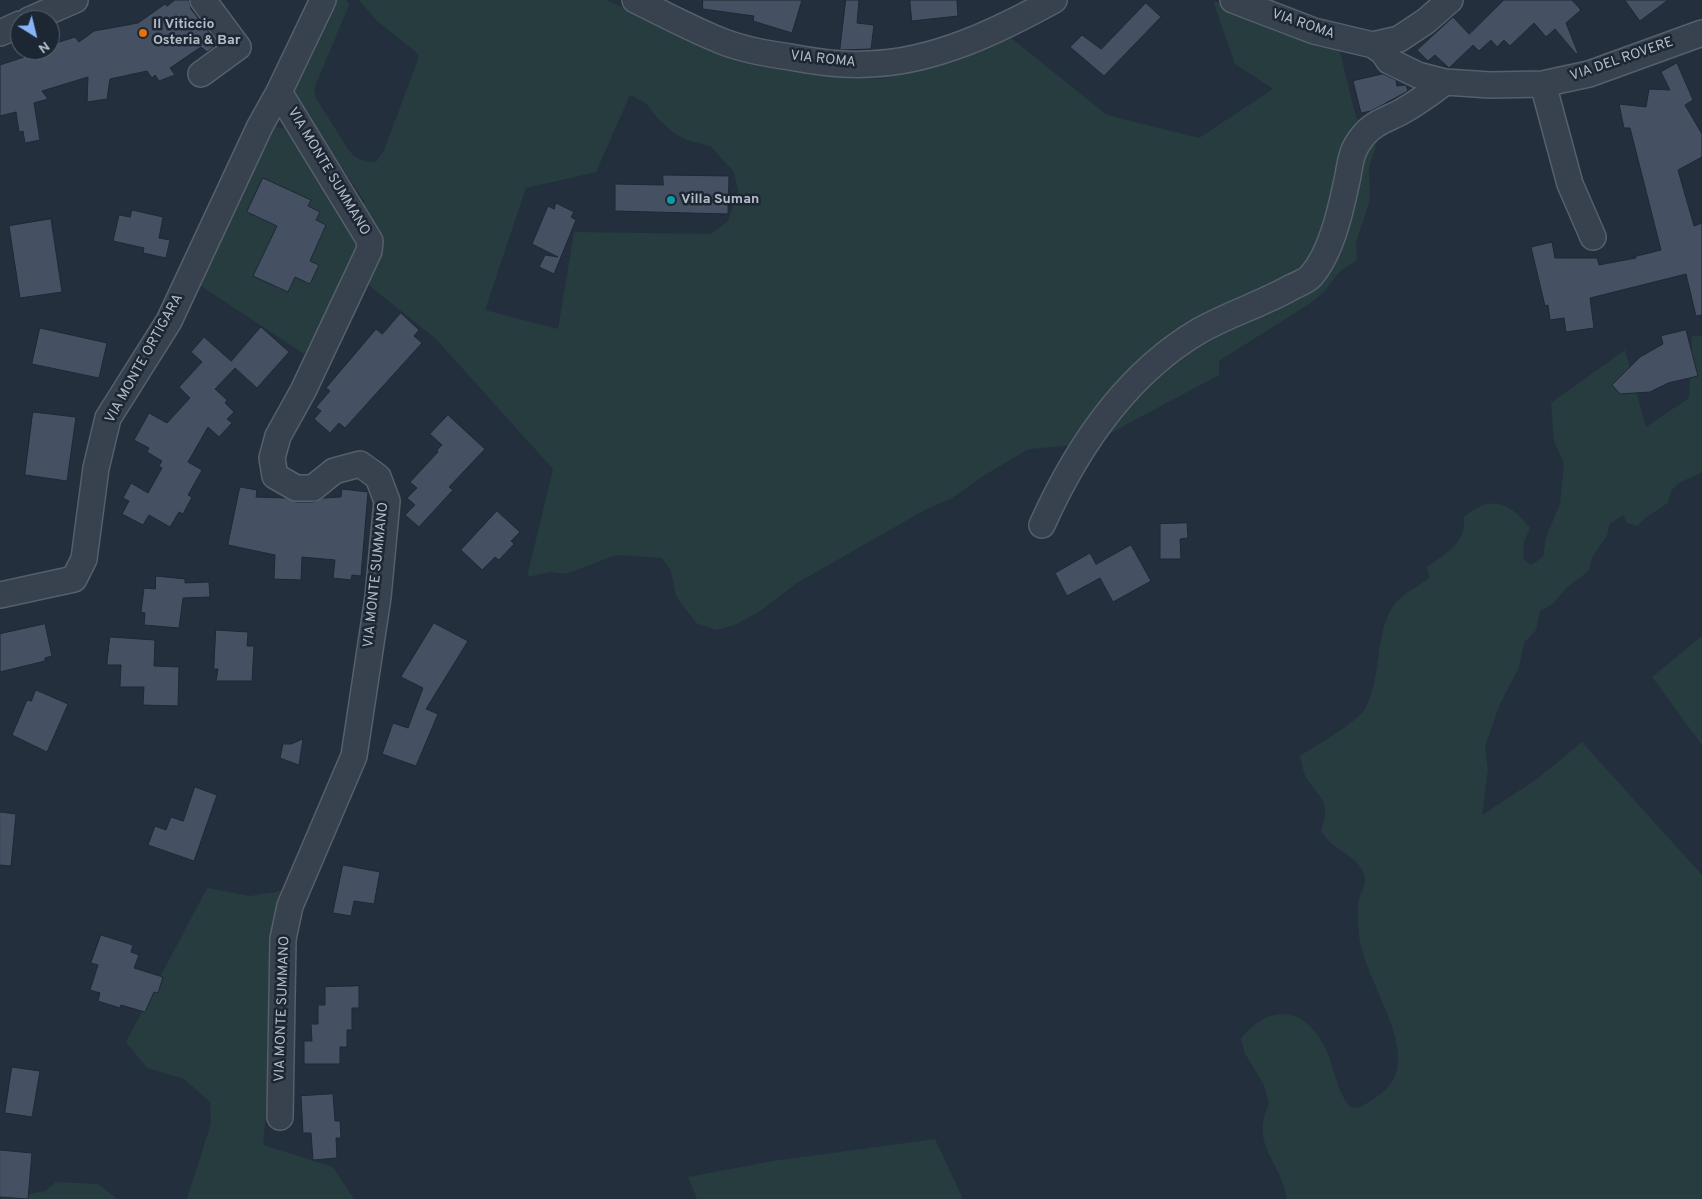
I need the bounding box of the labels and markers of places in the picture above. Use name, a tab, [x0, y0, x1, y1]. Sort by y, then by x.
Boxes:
place label: Il Viticcio Osteria & Bar	[153, 17, 241, 49]
marker: Il Viticcio Osteria & Bar	[137, 27, 149, 39]
place label: Villa Suman	[681, 192, 759, 208]
marker: Villa Suman	[665, 194, 677, 206]

